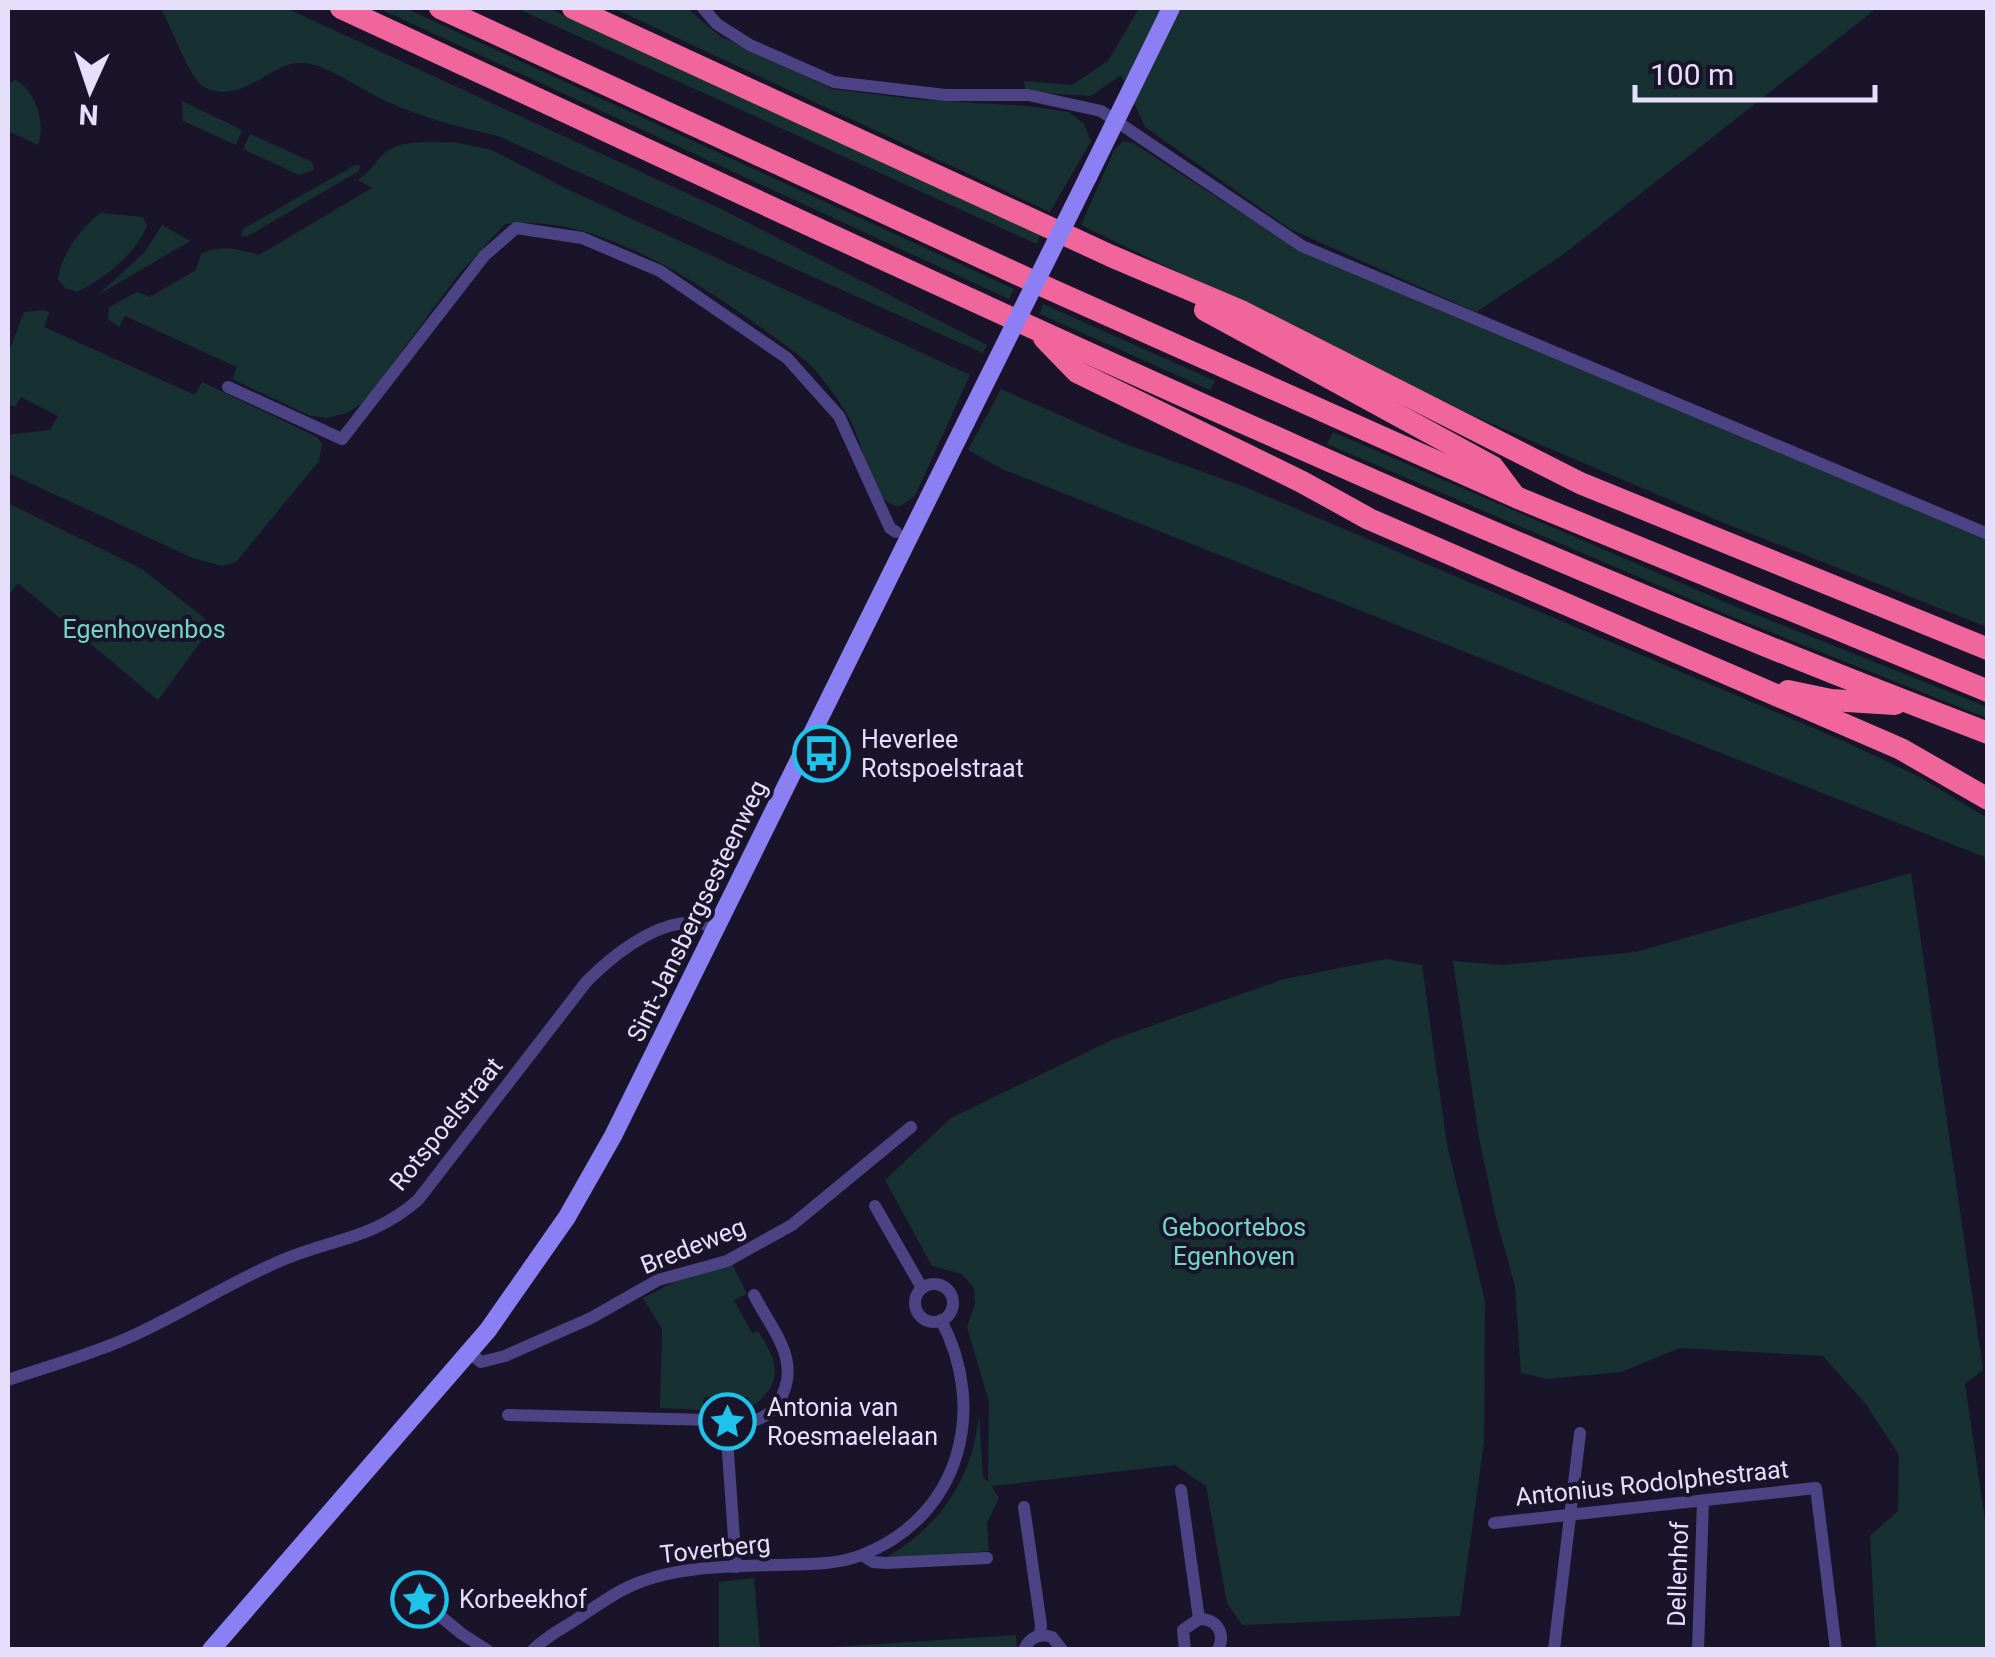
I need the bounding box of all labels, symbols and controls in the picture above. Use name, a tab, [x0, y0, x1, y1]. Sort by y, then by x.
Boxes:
north arrow	[40, 40, 140, 140]
scale bar	[1635, 40, 1875, 102]
text: 100 m	[1650, 57, 1734, 92]
text: N	[78, 97, 99, 131]
park label: Egenhovenbos	[62, 615, 226, 644]
bus stop icon: Heverlee Rotspoelstraat	[792, 723, 852, 783]
place label: Heverlee Rotspoelstraat	[861, 725, 1024, 783]
street label: Sint-Jansbergsesteenweg	[621, 776, 773, 1046]
street label: Rotspoelstraat	[383, 1052, 509, 1196]
street label: Bredeweg	[636, 1212, 750, 1280]
park label: Geboortebos Egenhoven	[1162, 1213, 1306, 1271]
place icon: Antonia van Roesmaelelaan	[698, 1391, 758, 1451]
place label: Antonia van Roesmaelelaan	[767, 1393, 938, 1451]
street label: Antonius Rodolphestraat	[1514, 1454, 1790, 1512]
street label: Dellenhof	[1662, 1520, 1694, 1627]
street label: Toverberg	[658, 1529, 772, 1569]
place icon: Korbeekhof	[390, 1569, 450, 1629]
place label: Korbeekhof	[459, 1585, 587, 1614]

